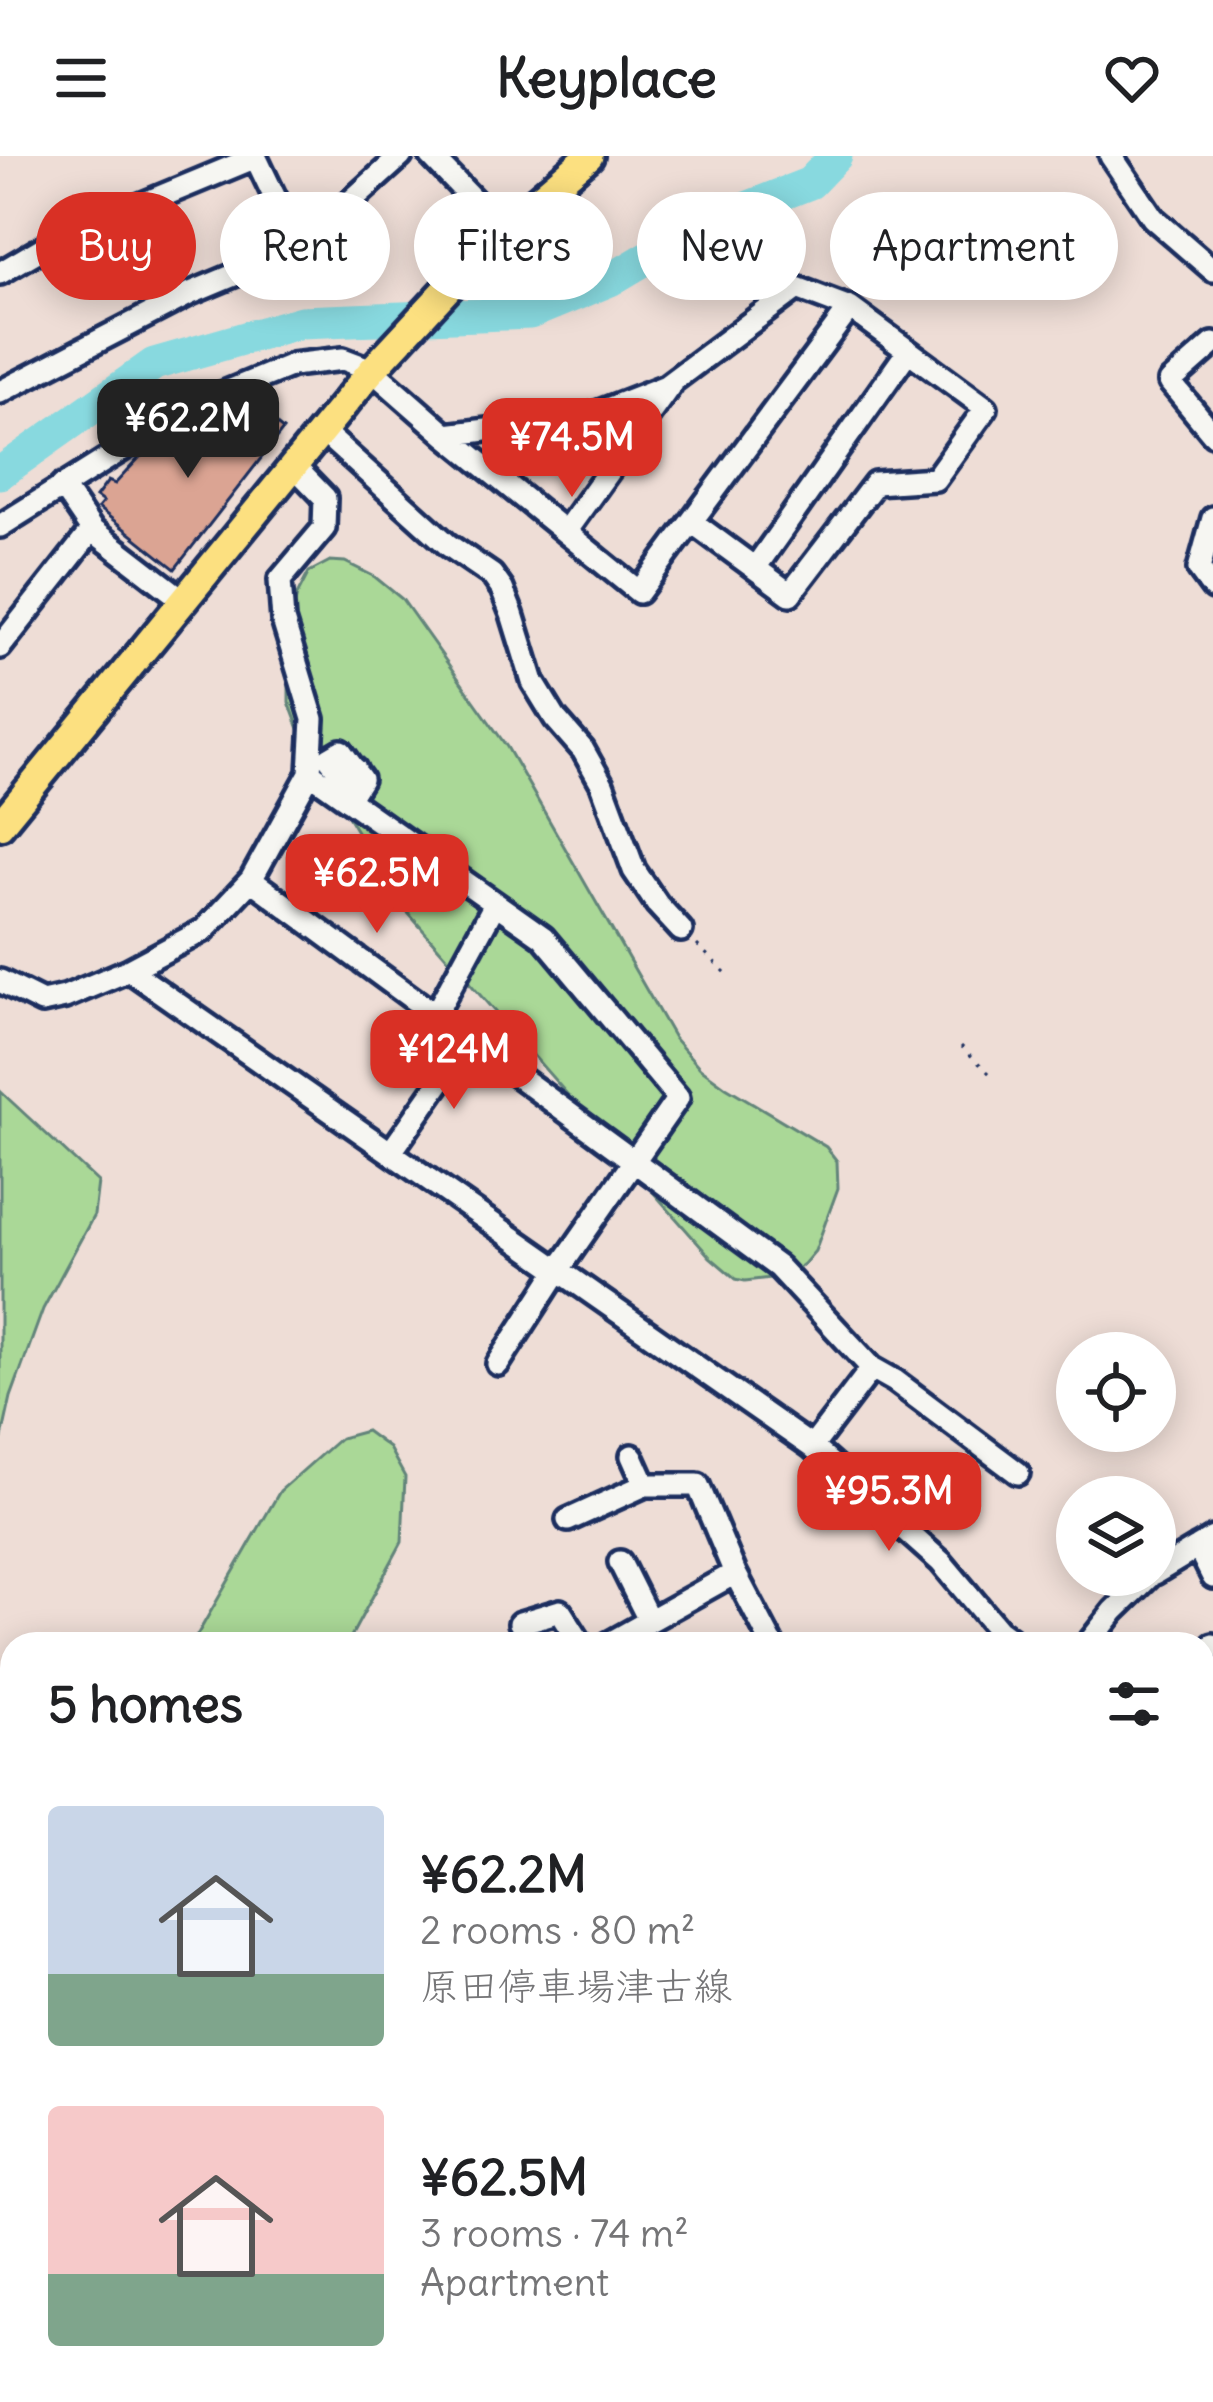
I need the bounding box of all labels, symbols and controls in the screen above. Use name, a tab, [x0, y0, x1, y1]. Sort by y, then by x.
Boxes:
text: Keyplace	[496, 44, 717, 112]
icon: menu	[48, 45, 114, 111]
icon: heart	[1099, 45, 1165, 111]
chip: Buy	[36, 192, 196, 300]
chip: Rent	[220, 192, 390, 300]
chip: Filters	[414, 192, 613, 300]
chip: New	[637, 192, 806, 300]
chip: Apartment	[830, 192, 1118, 300]
pin: ¥62.2M	[90, 379, 286, 481]
text: ¥62.2M	[124, 393, 252, 442]
pin: ¥74.5M	[474, 398, 670, 500]
text: ¥74.5M	[509, 412, 635, 461]
pin: ¥62.5M	[279, 834, 475, 936]
text: ¥62.5M	[313, 848, 441, 897]
pin: ¥124M	[370, 1010, 538, 1112]
text: ¥124M	[397, 1024, 511, 1073]
map controls	[1056, 1332, 1176, 1596]
button: locate	[1056, 1332, 1176, 1452]
pin: ¥95.3M	[791, 1452, 987, 1554]
text: ¥95.3M	[824, 1466, 954, 1515]
button: layers	[1056, 1476, 1176, 1596]
icon: filters	[1101, 1671, 1167, 1737]
text: 5 homes	[48, 1672, 243, 1736]
text: ¥62.2M	[420, 1842, 587, 1906]
icon: home	[144, 1854, 288, 1998]
text: 2 rooms · 80 m²	[420, 1906, 695, 1955]
text: 原田停車場津古線	[420, 1962, 732, 2011]
text: ¥62.5M	[420, 2145, 589, 2209]
icon: home	[144, 2154, 288, 2298]
text: 3 rooms · 74 m²	[420, 2209, 689, 2258]
text: Apartment	[420, 2258, 609, 2307]

